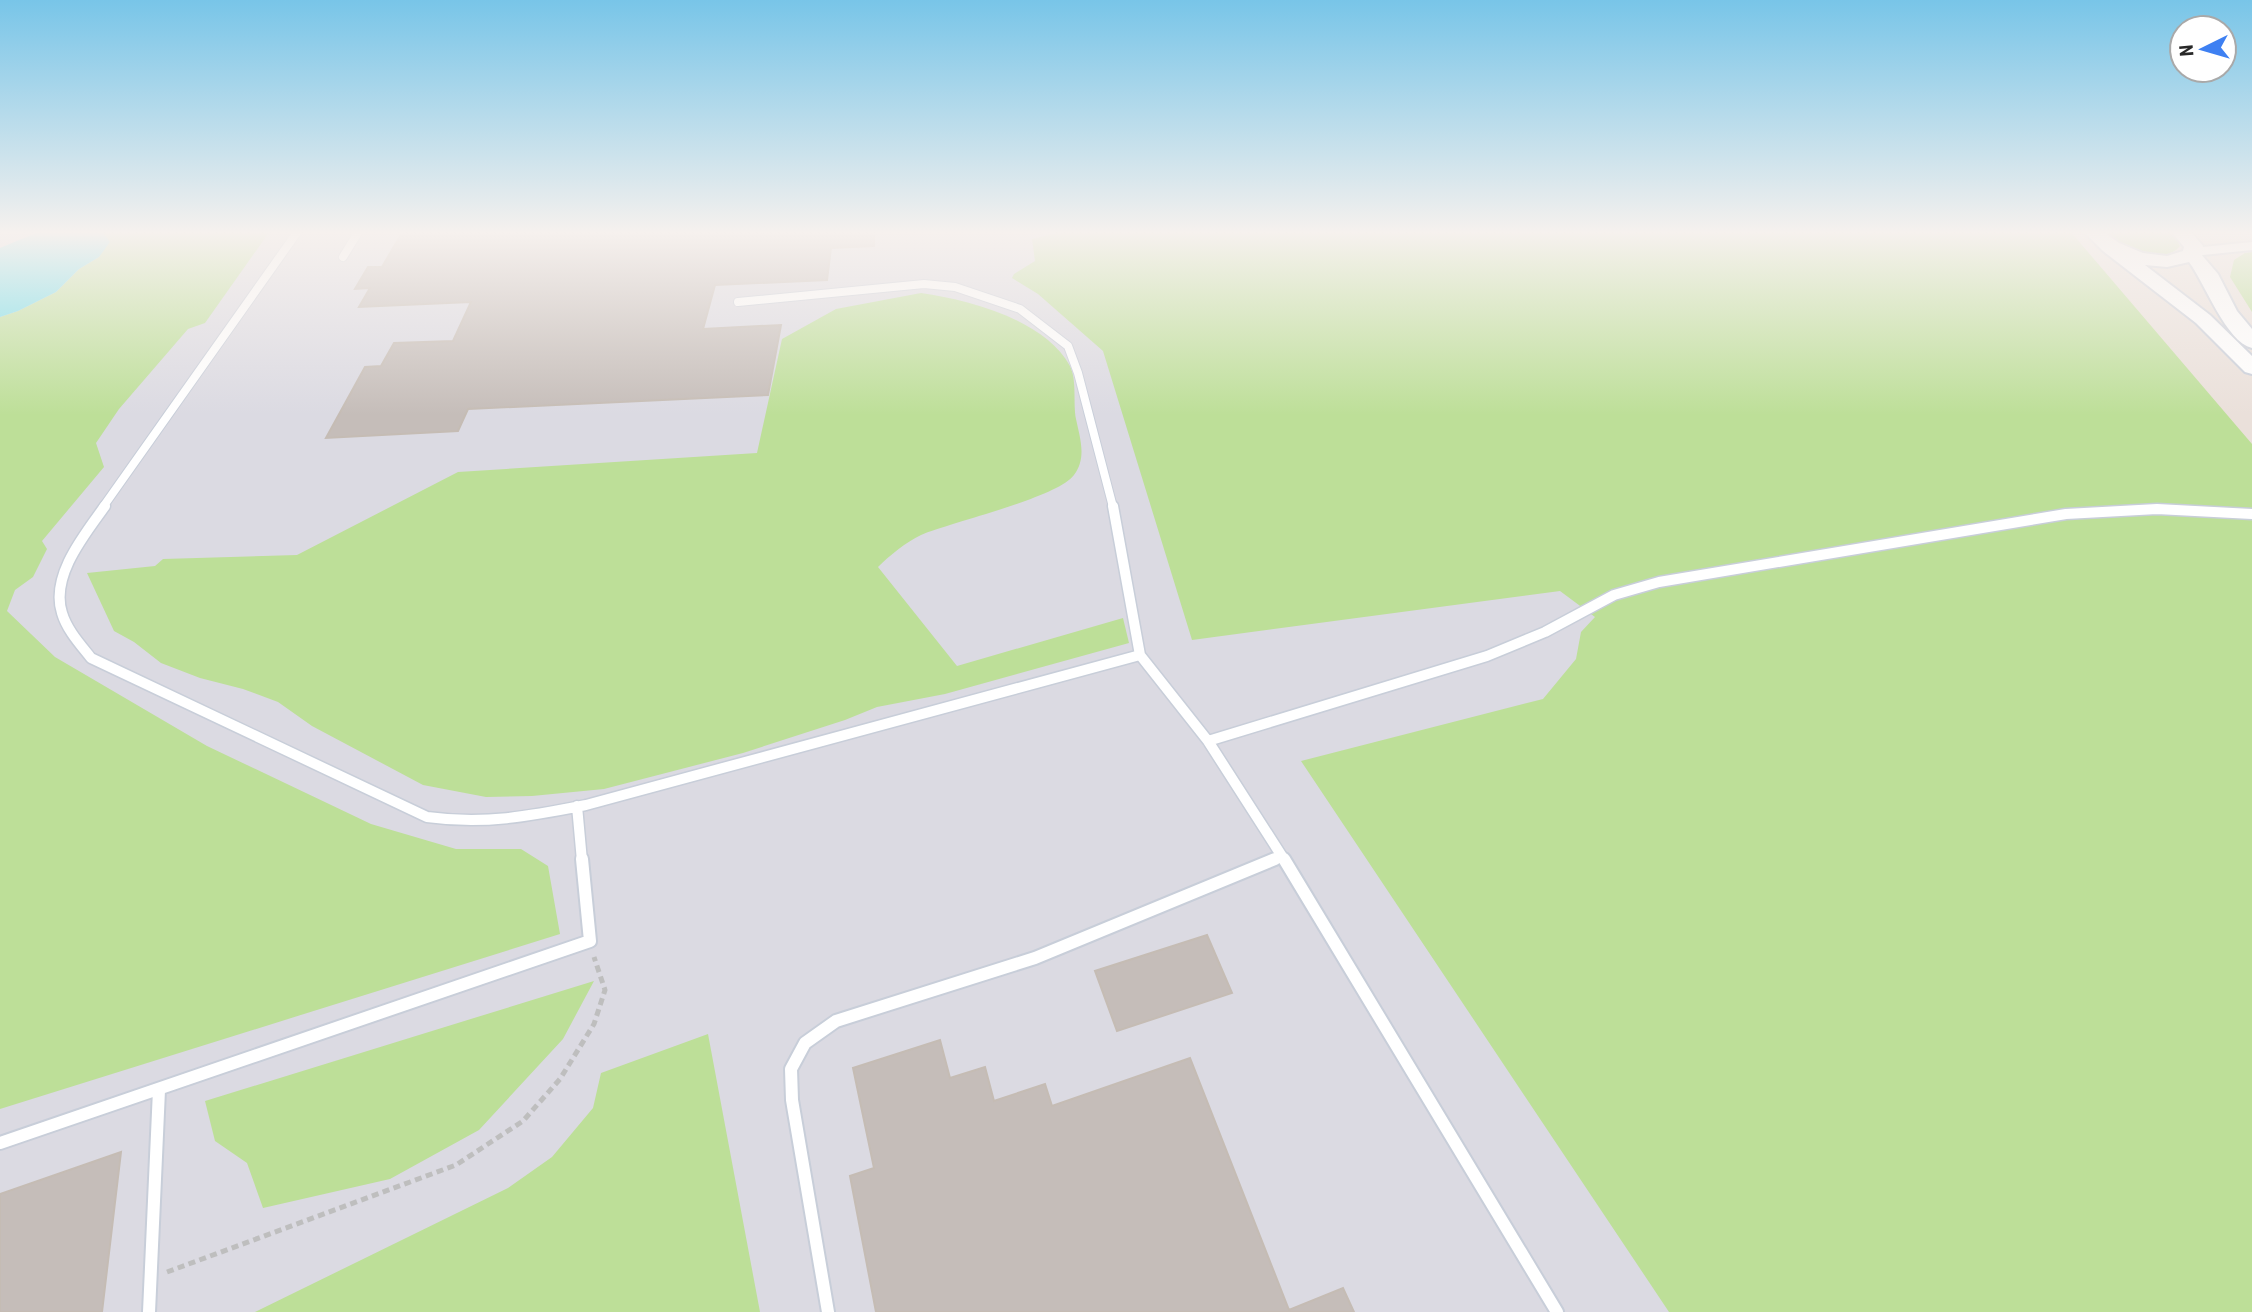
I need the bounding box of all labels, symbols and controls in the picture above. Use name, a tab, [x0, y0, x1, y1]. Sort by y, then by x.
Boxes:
north arrow	[2168, 14, 2238, 84]
text: N	[2175, 44, 2199, 57]

